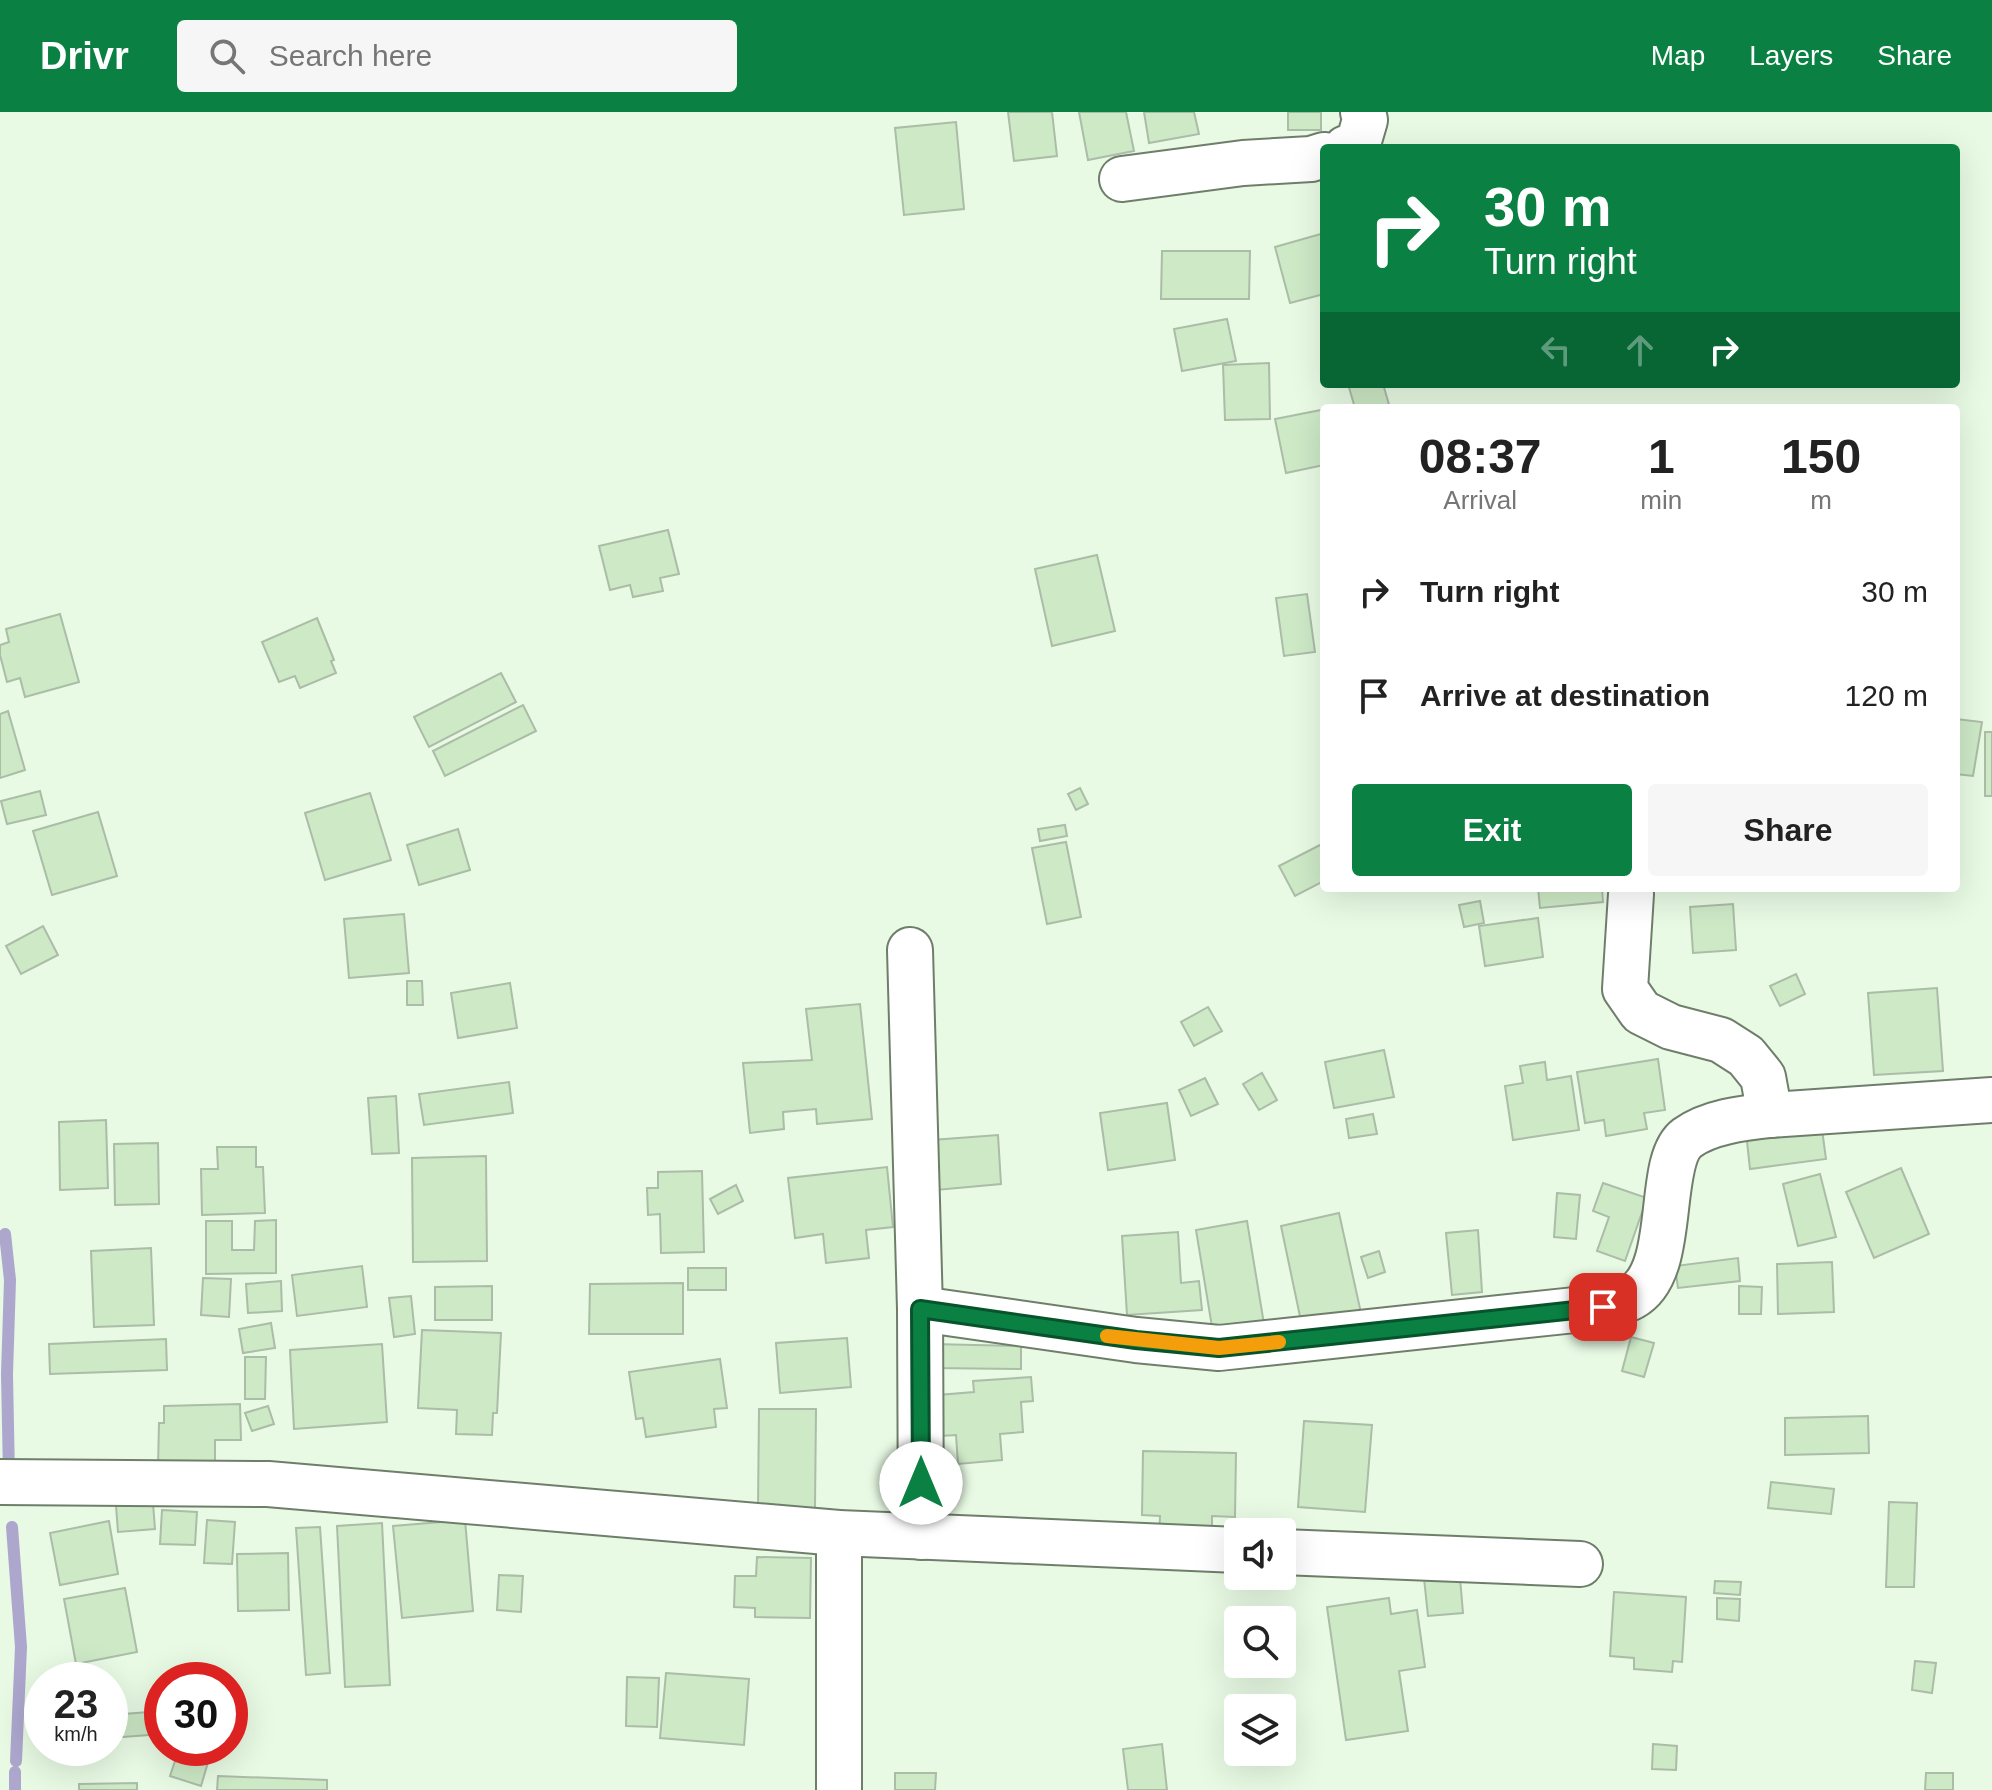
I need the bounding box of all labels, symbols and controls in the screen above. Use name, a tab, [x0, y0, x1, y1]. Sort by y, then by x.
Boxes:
search box	[177, 20, 737, 92]
icon: search	[205, 34, 249, 78]
text: Drivr	[40, 35, 129, 77]
text: Search here	[269, 39, 432, 72]
text: Map	[1651, 40, 1705, 71]
text: Layers	[1749, 40, 1833, 71]
text: Share	[1877, 40, 1952, 71]
text: 30 m	[1484, 175, 1612, 238]
icon: right	[1352, 176, 1456, 280]
text: Turn right	[1484, 241, 1637, 282]
icon: left	[1534, 328, 1578, 372]
icon: ahead	[1618, 328, 1662, 372]
icon: right	[1702, 328, 1746, 372]
text: 08:37	[1419, 430, 1542, 483]
text: 1	[1648, 430, 1675, 483]
text: 150	[1781, 430, 1861, 483]
text: Arrival	[1443, 485, 1517, 515]
text: min	[1640, 485, 1682, 515]
text: m	[1810, 485, 1832, 515]
icon: right	[1352, 570, 1396, 614]
text: Turn right	[1420, 575, 1559, 608]
text: 30 m	[1861, 575, 1928, 608]
icon: arrive	[1352, 674, 1396, 718]
text: Arrive at destination	[1420, 679, 1710, 712]
text: 120 m	[1845, 679, 1928, 712]
button: Exit	[1352, 784, 1632, 876]
button: Share	[1648, 784, 1928, 876]
pin	[1569, 1273, 1637, 1341]
icon: arrive	[1581, 1285, 1625, 1329]
position arrow	[879, 1441, 963, 1525]
map controls	[1224, 1518, 1296, 1766]
button: sound	[1224, 1518, 1296, 1590]
button: search	[1224, 1606, 1296, 1678]
speed limit sign: 30	[144, 1662, 248, 1766]
text: 23	[54, 1682, 98, 1726]
button: layers	[1224, 1694, 1296, 1766]
text: km/h	[54, 1723, 98, 1745]

